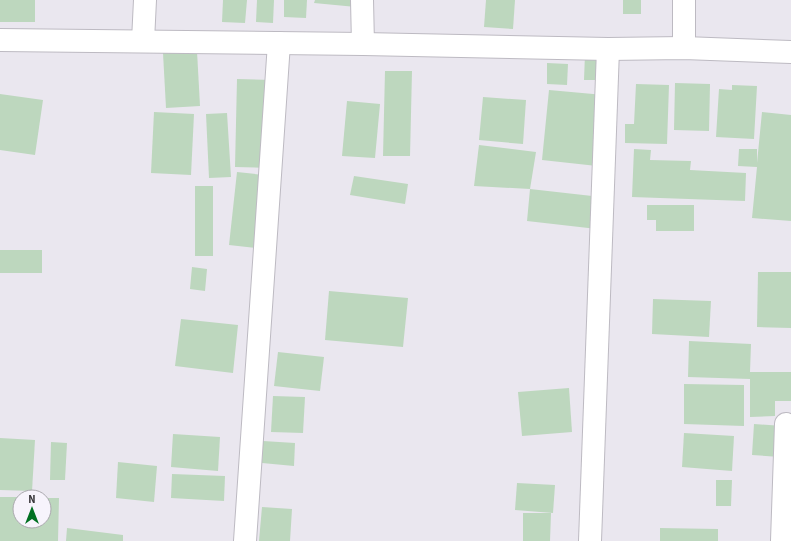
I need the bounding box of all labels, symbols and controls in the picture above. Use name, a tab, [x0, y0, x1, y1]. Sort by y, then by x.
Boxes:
north arrow	[12, 489, 52, 529]
text: N	[28, 492, 36, 507]

